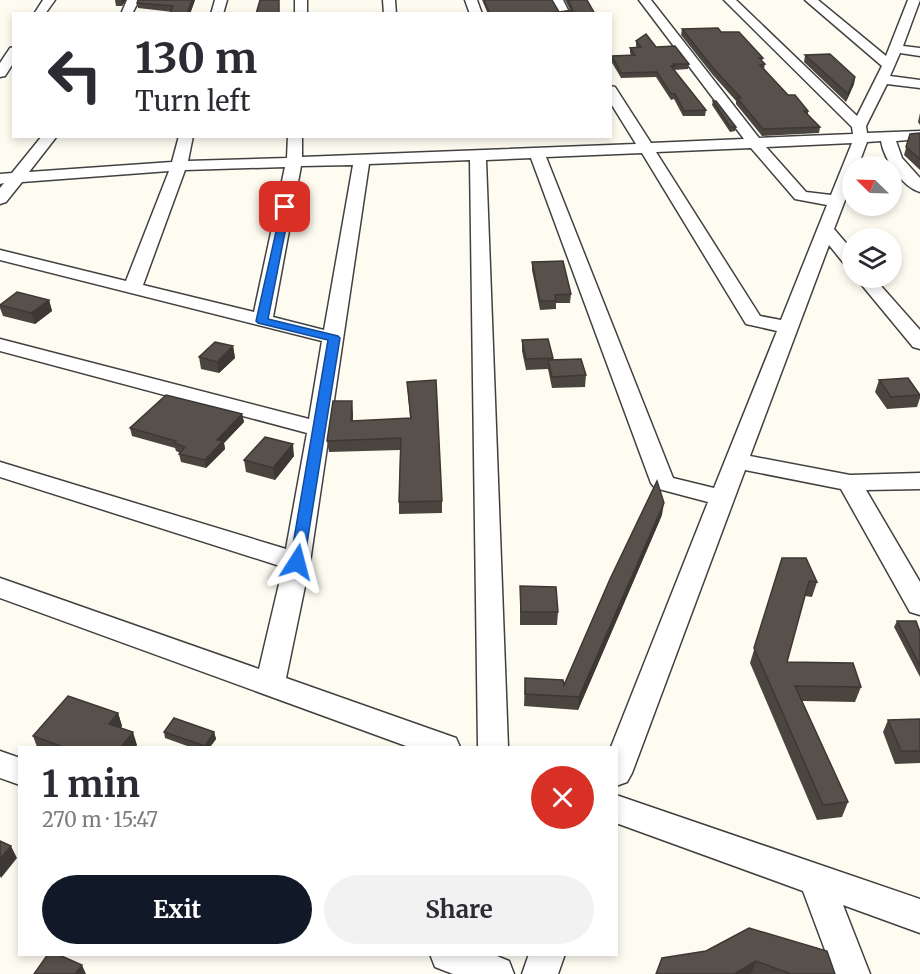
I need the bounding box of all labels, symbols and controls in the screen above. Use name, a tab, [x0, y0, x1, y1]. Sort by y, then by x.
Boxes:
text: 130 m	[135, 32, 257, 84]
icon: left	[36, 36, 114, 114]
text: Turn left	[135, 84, 250, 118]
north arrow	[842, 156, 902, 216]
map controls	[842, 156, 902, 288]
pin	[259, 181, 310, 232]
icon: arrive	[268, 190, 301, 223]
button: layers	[842, 228, 902, 288]
position arrow	[265, 530, 329, 594]
text: 1 min	[42, 762, 140, 807]
button: close	[531, 766, 594, 829]
text: 270 m · 15:47	[42, 807, 158, 832]
button: Exit	[42, 875, 312, 944]
button: Share	[324, 875, 594, 944]

